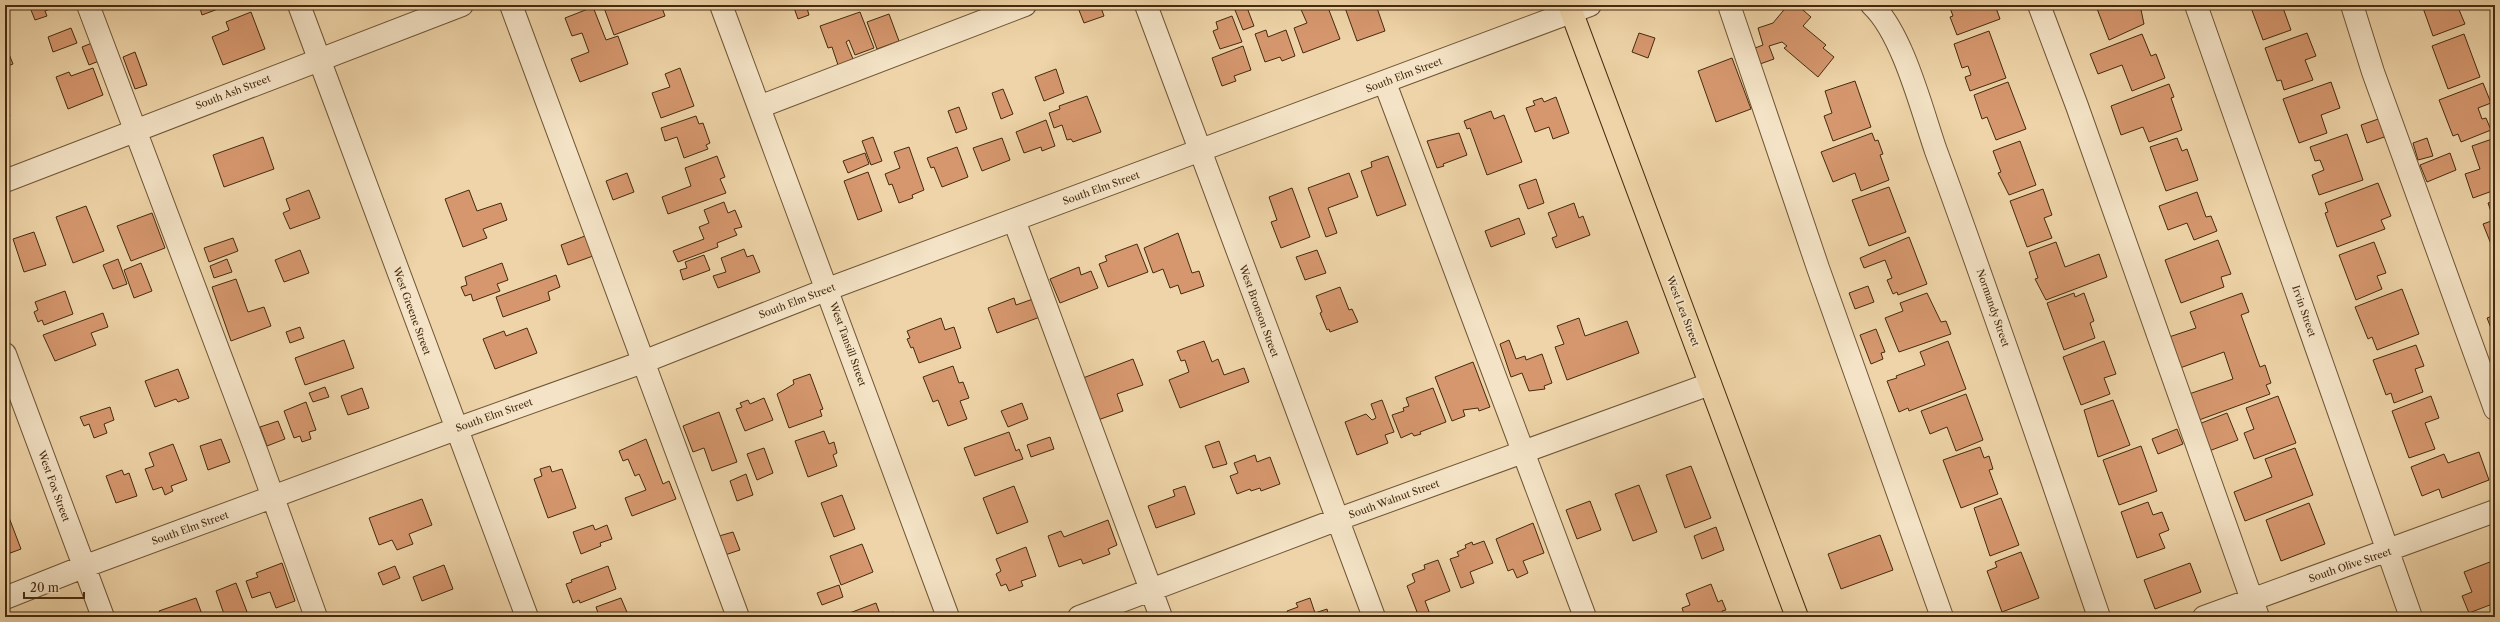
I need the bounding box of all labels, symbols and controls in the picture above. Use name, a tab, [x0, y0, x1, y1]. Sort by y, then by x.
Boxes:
street label: South Elm Street	[1364, 54, 1445, 96]
street label: South Ash Street	[194, 72, 273, 112]
street label: South Elm Street	[1061, 168, 1142, 208]
street label: West Bronson Street	[1236, 262, 1282, 359]
street label: West Greene Street	[390, 264, 434, 357]
street label: Normandy Street	[1974, 267, 2013, 349]
street label: West Lea Street	[1663, 273, 1703, 349]
street label: South Elm Street	[757, 280, 838, 322]
street label: Irvin Street	[2289, 283, 2319, 339]
street label: West Tansill Street	[826, 299, 869, 388]
street label: South Elm Street	[454, 395, 535, 435]
street label: West Fox Street	[35, 448, 73, 524]
street label: South Walnut Street	[1347, 476, 1442, 521]
street label: South Elm Street	[150, 508, 231, 548]
street label: South Olive Street	[2307, 545, 2394, 585]
scale bar	[24, 574, 84, 600]
text: 20 m	[30, 580, 59, 595]

